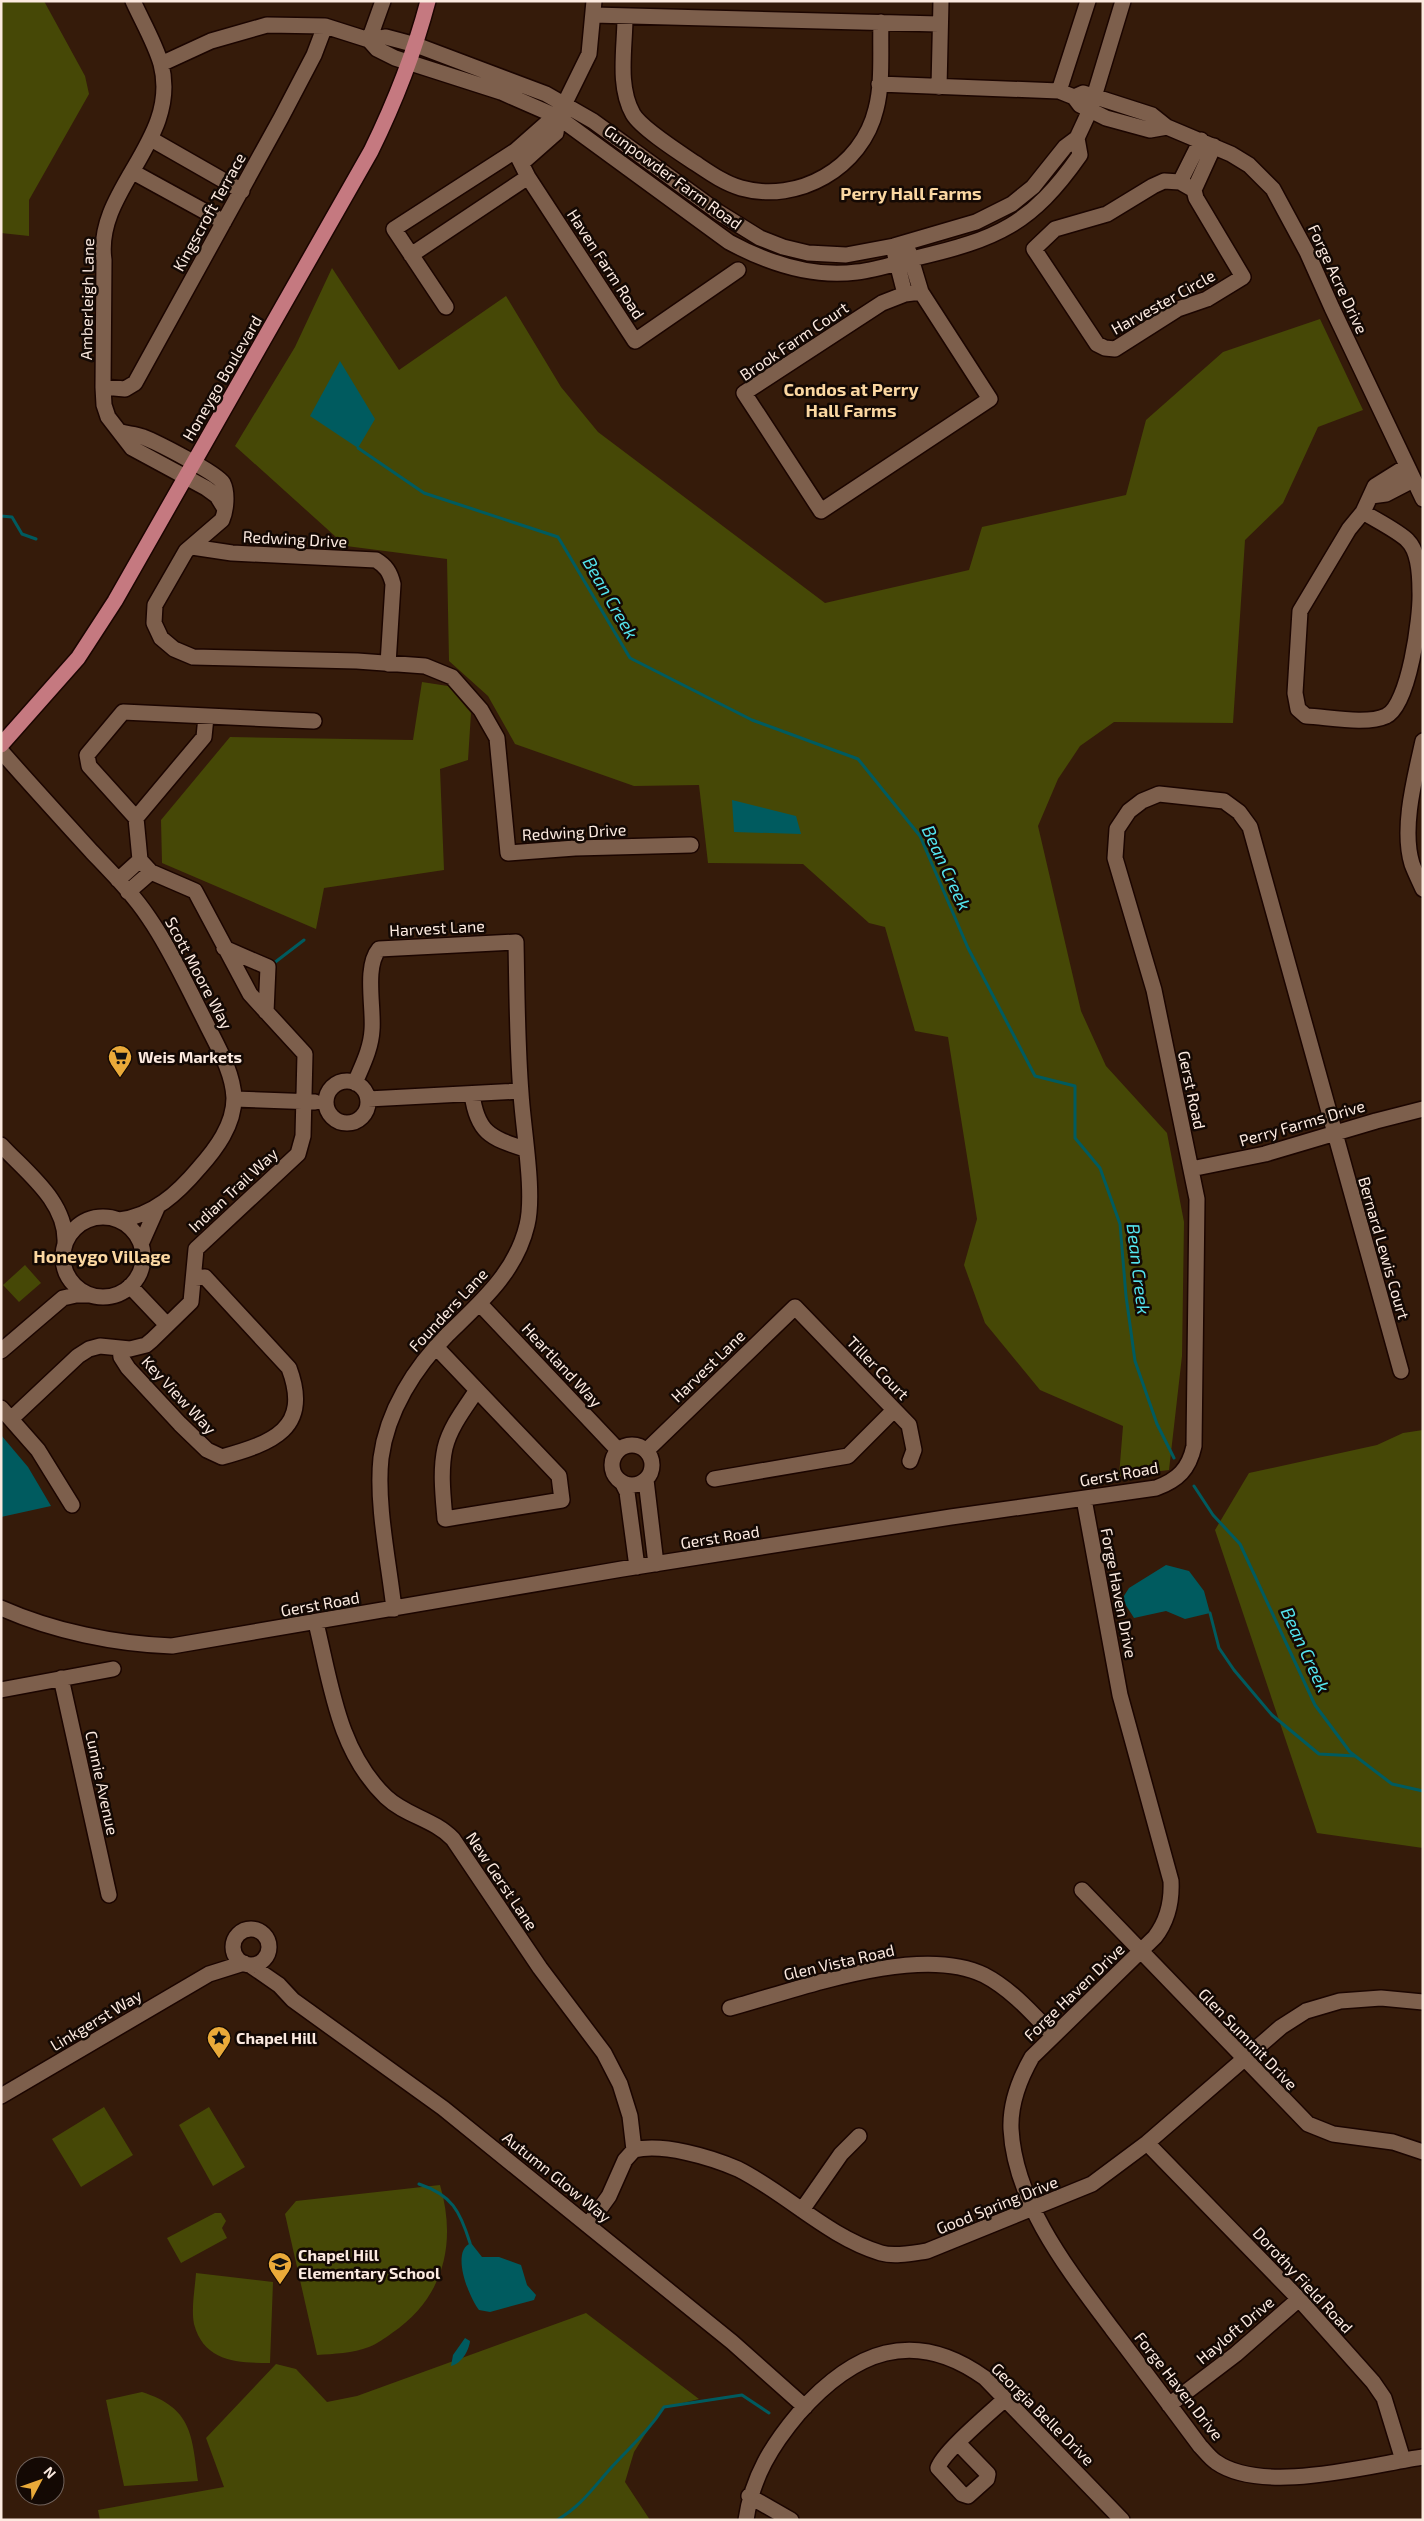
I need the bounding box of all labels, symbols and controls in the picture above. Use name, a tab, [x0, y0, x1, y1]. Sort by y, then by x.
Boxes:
street label: Gunpowder Farm Road	[601, 120, 746, 233]
street label: Kingscroft Terrace	[168, 149, 249, 274]
district label: Perry Hall Farms	[840, 182, 982, 204]
street label: Haven Farm Road	[564, 205, 649, 322]
street label: Forge Acre Drive	[1305, 221, 1372, 337]
street label: Amberleigh Lane	[76, 238, 97, 360]
street label: Harvester Circle	[1108, 265, 1218, 338]
street label: Brook Farm Court	[736, 297, 852, 384]
street label: Honeygo Boulevard	[178, 312, 265, 444]
district label: Condos at Perry Hall Farms	[783, 378, 919, 421]
street label: Redwing Drive	[242, 526, 348, 551]
water label: Bean Creek	[578, 552, 643, 643]
street label: Redwing Drive	[521, 819, 627, 844]
water label: Bean Creek	[918, 822, 976, 914]
street label: Scott Moore Way	[162, 914, 237, 1032]
street label: Harvest Lane	[389, 916, 485, 939]
supermarket icon: Weis Markets	[107, 1044, 133, 1078]
place label: Weis Markets	[138, 1047, 242, 1066]
street label: Gerst Road	[1175, 1049, 1210, 1131]
street label: Perry Farms Drive	[1237, 1096, 1367, 1150]
street label: Indian Trail Way	[184, 1143, 282, 1236]
street label: Bernard Lewis Court	[1355, 1174, 1414, 1321]
water label: Bean Creek	[1123, 1222, 1155, 1316]
district label: Honeygo Village	[33, 1245, 171, 1267]
street label: Founders Lane	[404, 1264, 491, 1355]
street label: Heartland Way	[519, 1319, 607, 1411]
street label: Harvest Lane	[667, 1326, 749, 1406]
street label: Tiller Court	[843, 1332, 913, 1403]
street label: Key View Way	[138, 1352, 221, 1438]
street label: Gerst Road	[1078, 1457, 1160, 1490]
street label: Gerst Road	[679, 1521, 761, 1552]
street label: Forge Haven Drive	[1098, 1526, 1141, 1660]
street label: Gerst Road	[279, 1587, 361, 1620]
water label: Bean Creek	[1277, 1604, 1335, 1696]
street label: Cunnie Avenue	[82, 1729, 123, 1837]
street label: New Gerst Lane	[463, 1828, 542, 1933]
street label: Forge Haven Drive	[1020, 1939, 1128, 2044]
street label: Glen Vista Road	[782, 1940, 896, 1983]
street label: Glen Summit Drive	[1195, 1984, 1302, 2093]
street label: Linkgerst Way	[47, 1985, 145, 2054]
place icon: Chapel Hill	[206, 2025, 232, 2059]
place label: Chapel Hill	[236, 2028, 318, 2047]
street label: Autumn Glow Way	[499, 2127, 616, 2226]
street label: Good Spring Drive	[933, 2171, 1060, 2238]
street label: Dorothy Field Road	[1249, 2223, 1357, 2336]
place label: Chapel Hill Elementary School	[298, 2245, 441, 2283]
school or university icon: Chapel Hill Elementary School	[267, 2251, 293, 2285]
street label: Hayloft Drive	[1192, 2292, 1277, 2368]
street label: Forge Haven Drive	[1131, 2328, 1228, 2444]
street label: Georgia Belle Drive	[988, 2358, 1099, 2469]
north arrow	[15, 2456, 65, 2506]
text: N	[40, 2463, 60, 2482]

